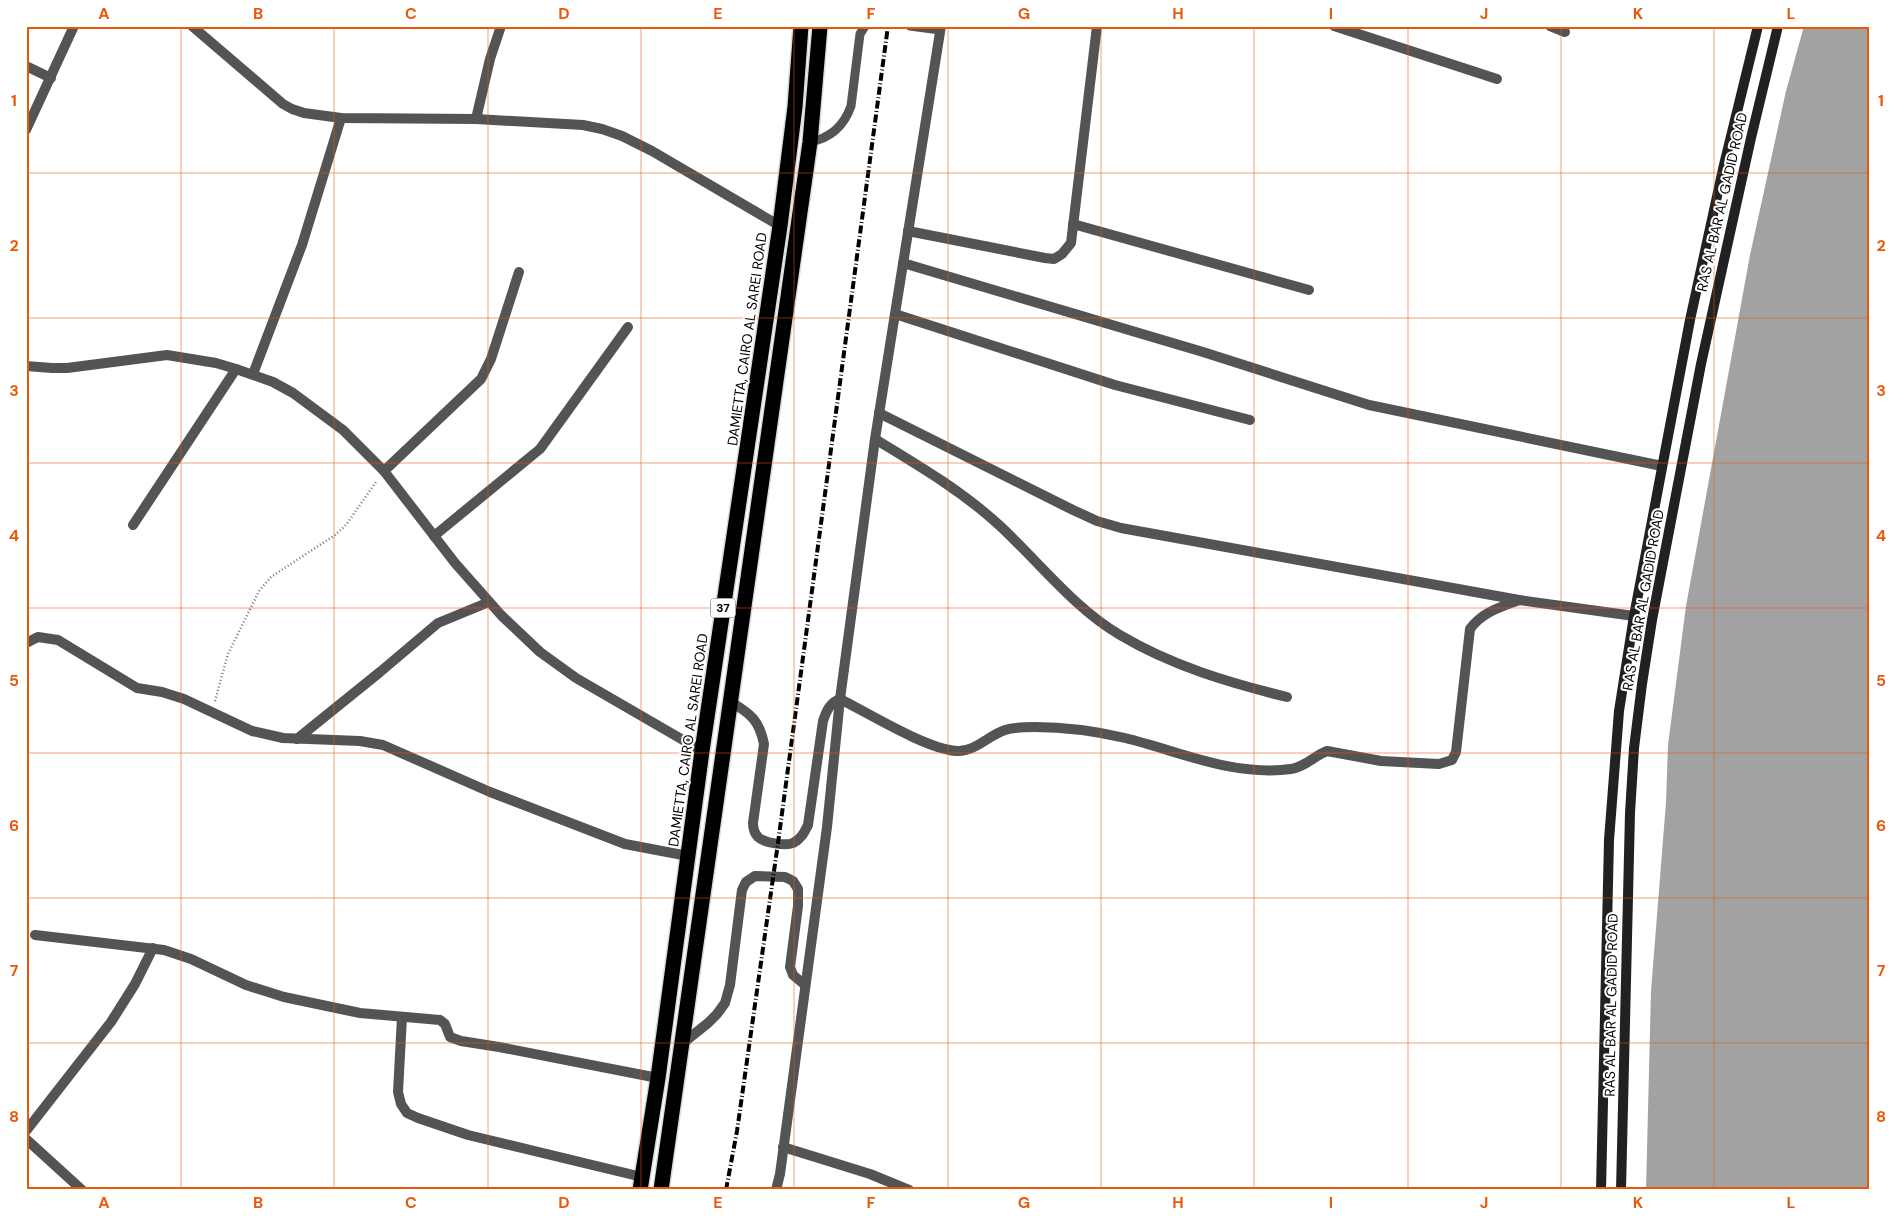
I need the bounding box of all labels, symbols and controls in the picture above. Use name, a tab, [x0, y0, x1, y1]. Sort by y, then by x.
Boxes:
text: A	[98, 3, 110, 24]
text: B	[253, 3, 263, 24]
text: C	[405, 3, 417, 24]
text: D	[558, 3, 570, 24]
text: E	[713, 3, 723, 24]
text: F	[867, 3, 876, 24]
text: G	[1018, 3, 1030, 24]
text: H	[1172, 3, 1184, 24]
text: I	[1329, 3, 1333, 24]
text: J	[1480, 3, 1488, 24]
text: K	[1633, 3, 1644, 24]
text: L	[1787, 3, 1796, 24]
text: 1	[11, 90, 17, 111]
text: 1	[1878, 90, 1884, 111]
street label: RAS AL BAR AL GADID ROAD	[1693, 111, 1751, 293]
street label: DAMIETTA, CAIRO AL SAREI ROAD	[723, 231, 771, 447]
text: 2	[9, 235, 19, 256]
text: 2	[1876, 235, 1886, 256]
text: 3	[9, 380, 19, 401]
text: 3	[1876, 380, 1886, 401]
street label: RAS AL BAR AL GADID ROAD	[1618, 508, 1668, 692]
text: 4	[9, 525, 19, 546]
text: 4	[1876, 525, 1886, 546]
road number: 37	[710, 598, 736, 618]
street label: DAMIETTA, CAIRO AL SAREI ROAD	[664, 632, 712, 848]
text: 5	[9, 670, 19, 691]
text: 5	[1876, 670, 1886, 691]
text: 6	[9, 815, 19, 836]
text: 6	[1876, 815, 1886, 836]
street label: RAS AL BAR AL GADID ROAD	[1600, 913, 1622, 1097]
text: 7	[10, 960, 19, 981]
text: 7	[1877, 960, 1886, 981]
text: 8	[9, 1106, 19, 1127]
text: 8	[1876, 1106, 1886, 1127]
text: A	[98, 1192, 110, 1213]
text: B	[253, 1192, 263, 1213]
text: C	[405, 1192, 417, 1213]
text: D	[558, 1192, 570, 1213]
text: E	[713, 1192, 723, 1213]
text: F	[867, 1192, 876, 1213]
text: G	[1018, 1192, 1030, 1213]
text: H	[1172, 1192, 1184, 1213]
text: I	[1329, 1192, 1333, 1213]
text: J	[1480, 1192, 1488, 1213]
text: K	[1633, 1192, 1644, 1213]
text: L	[1787, 1192, 1796, 1213]

